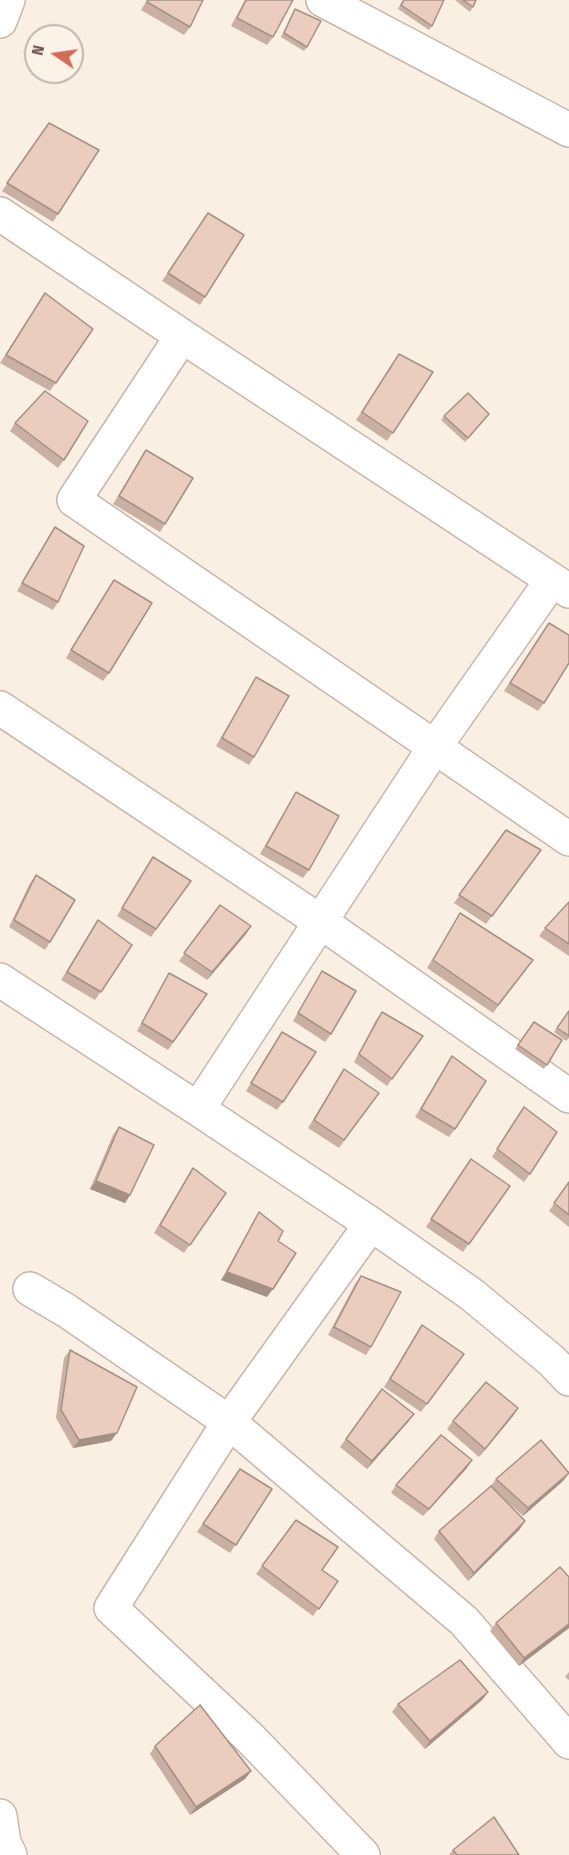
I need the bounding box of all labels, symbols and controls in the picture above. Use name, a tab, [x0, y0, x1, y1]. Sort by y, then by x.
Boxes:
north arrow	[24, 24, 84, 84]
text: N	[28, 43, 48, 57]

